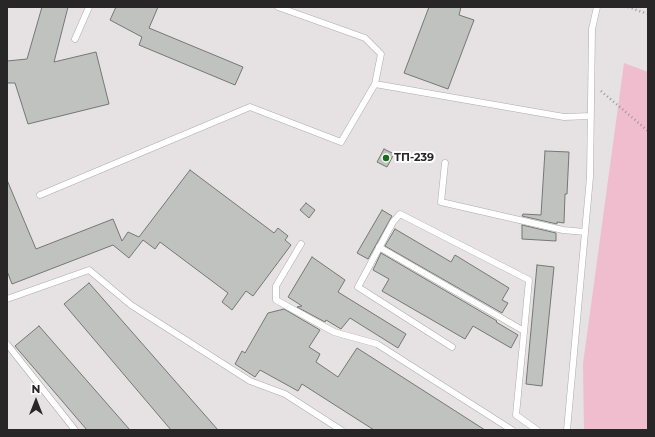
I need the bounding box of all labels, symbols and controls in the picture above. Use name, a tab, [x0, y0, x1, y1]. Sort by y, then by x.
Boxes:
place label: ТП-239	[394, 151, 434, 165]
marker: ТП-239	[381, 153, 391, 163]
north arrow	[16, 381, 56, 421]
text: N	[32, 382, 40, 396]

